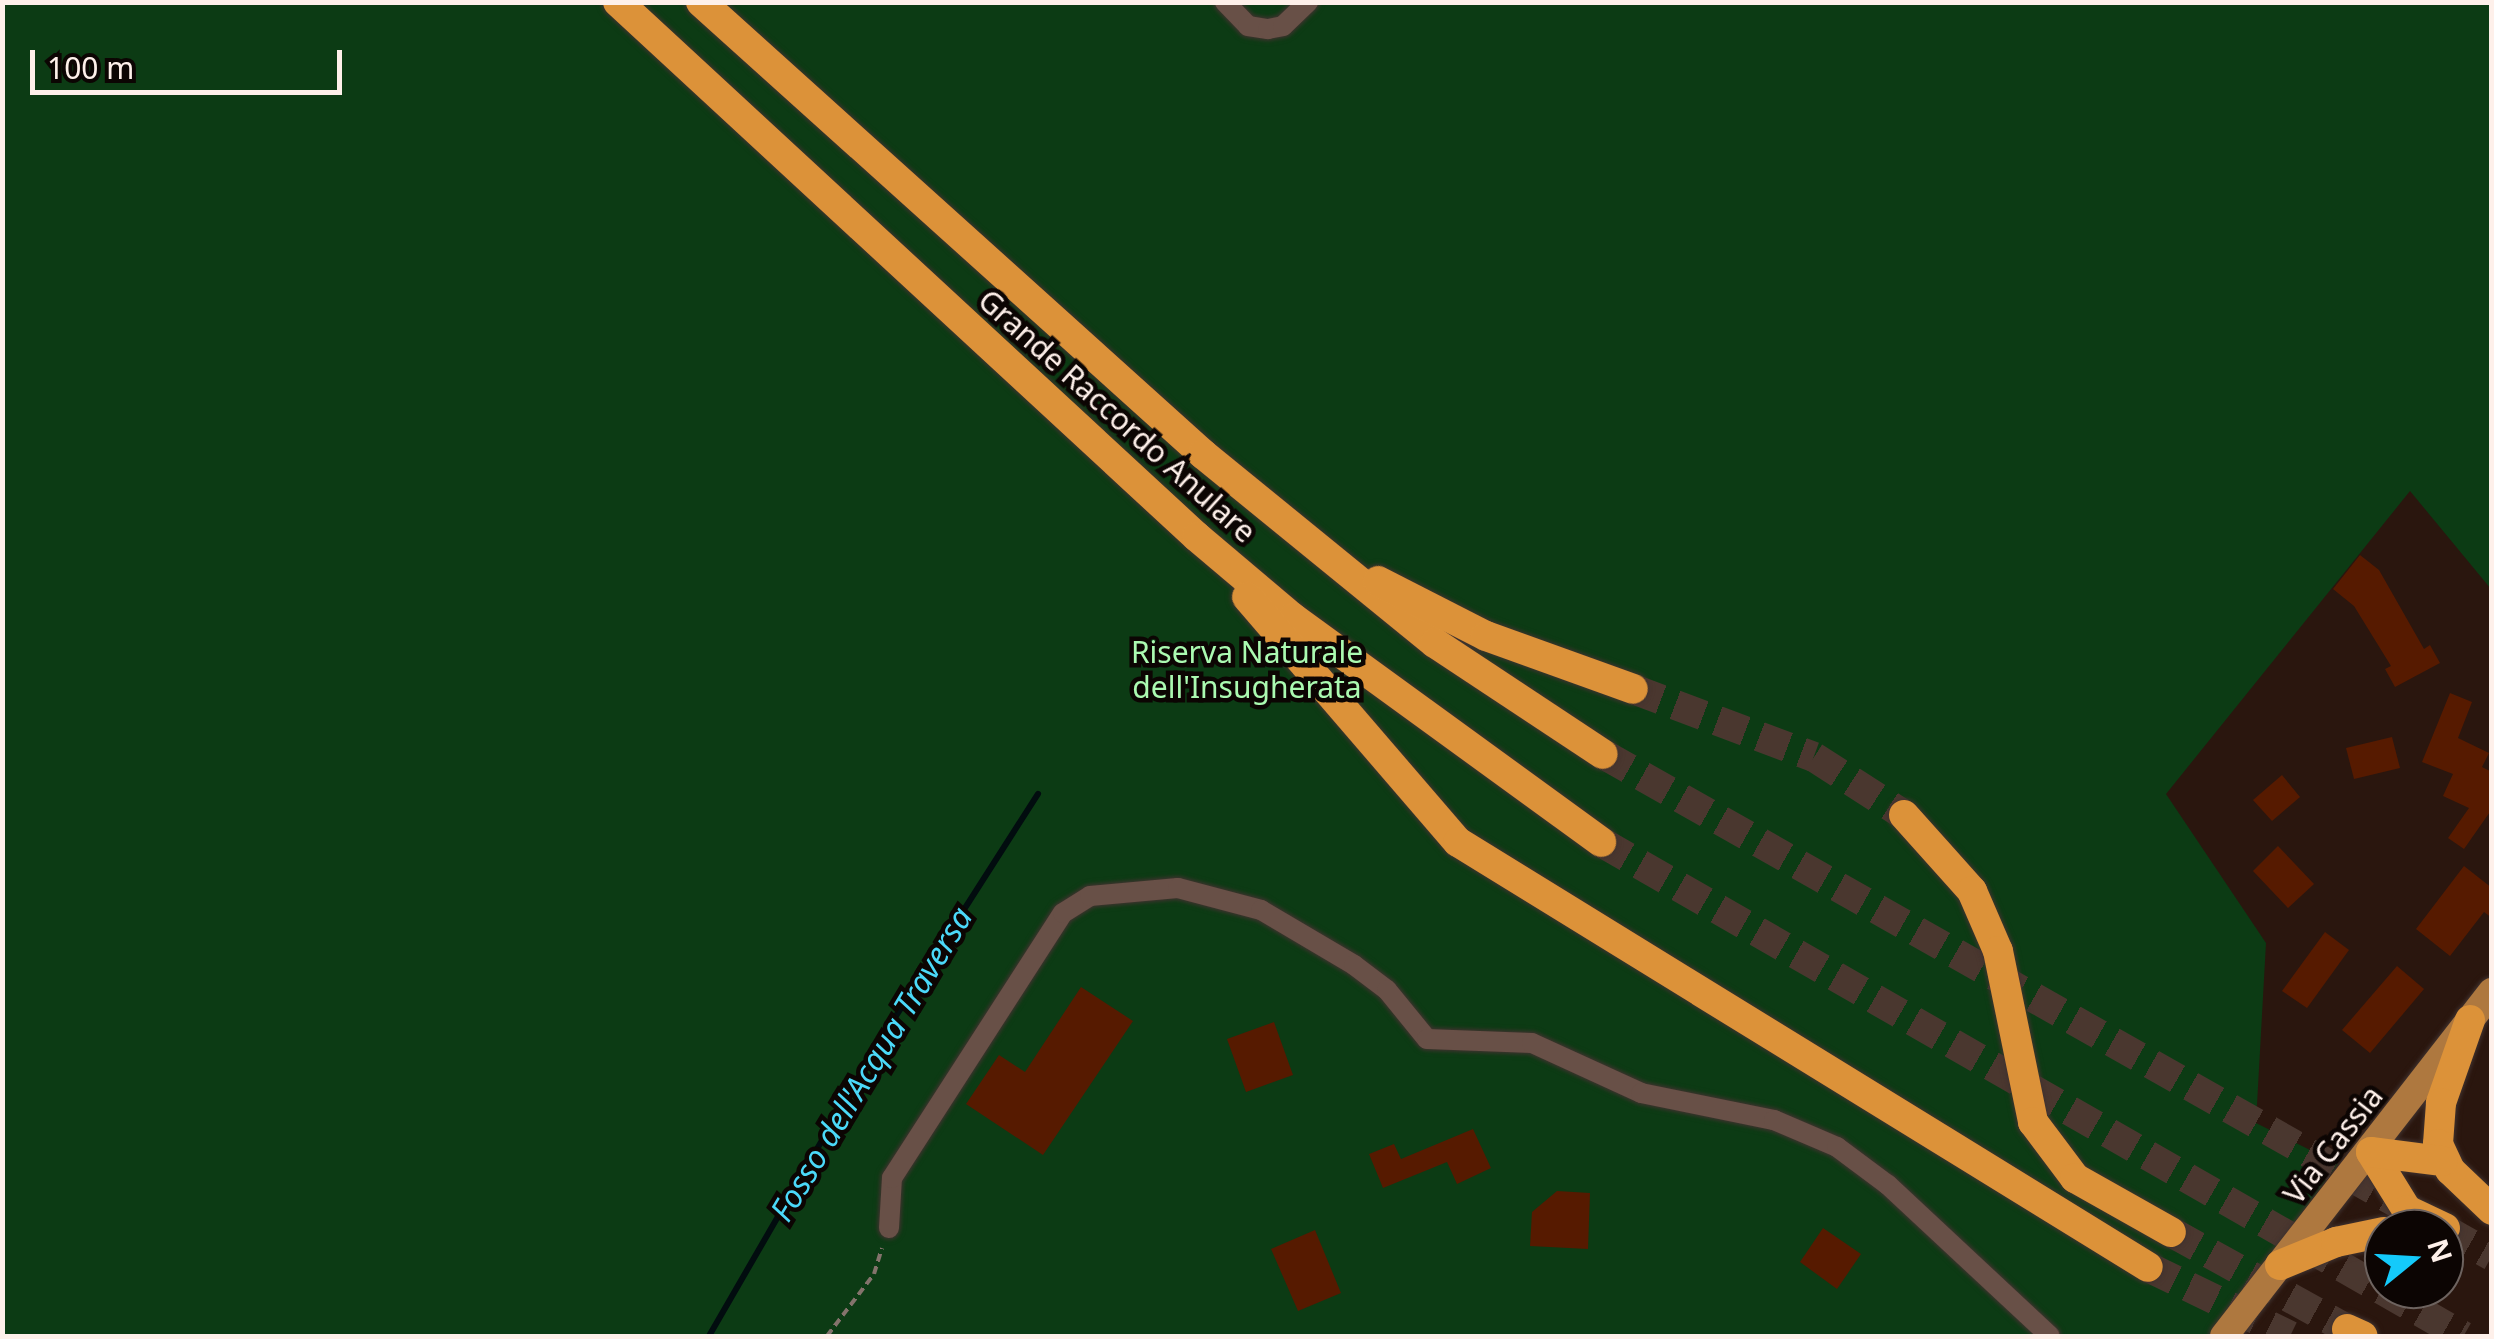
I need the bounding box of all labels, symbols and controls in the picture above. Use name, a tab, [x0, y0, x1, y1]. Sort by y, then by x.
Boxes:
scale bar	[35, 30, 348, 92]
text: 100 m	[47, 47, 134, 88]
street label: Grande Raccordo Anulare	[971, 282, 1263, 550]
park label: Riserva Naturale dell'Insugherata	[1131, 634, 1363, 704]
water label: Fosso dell'Acqua Traversa	[762, 900, 980, 1228]
street label: Via Cassia	[2276, 1079, 2390, 1211]
north arrow	[2364, 1209, 2464, 1309]
text: N	[2419, 1234, 2462, 1267]

